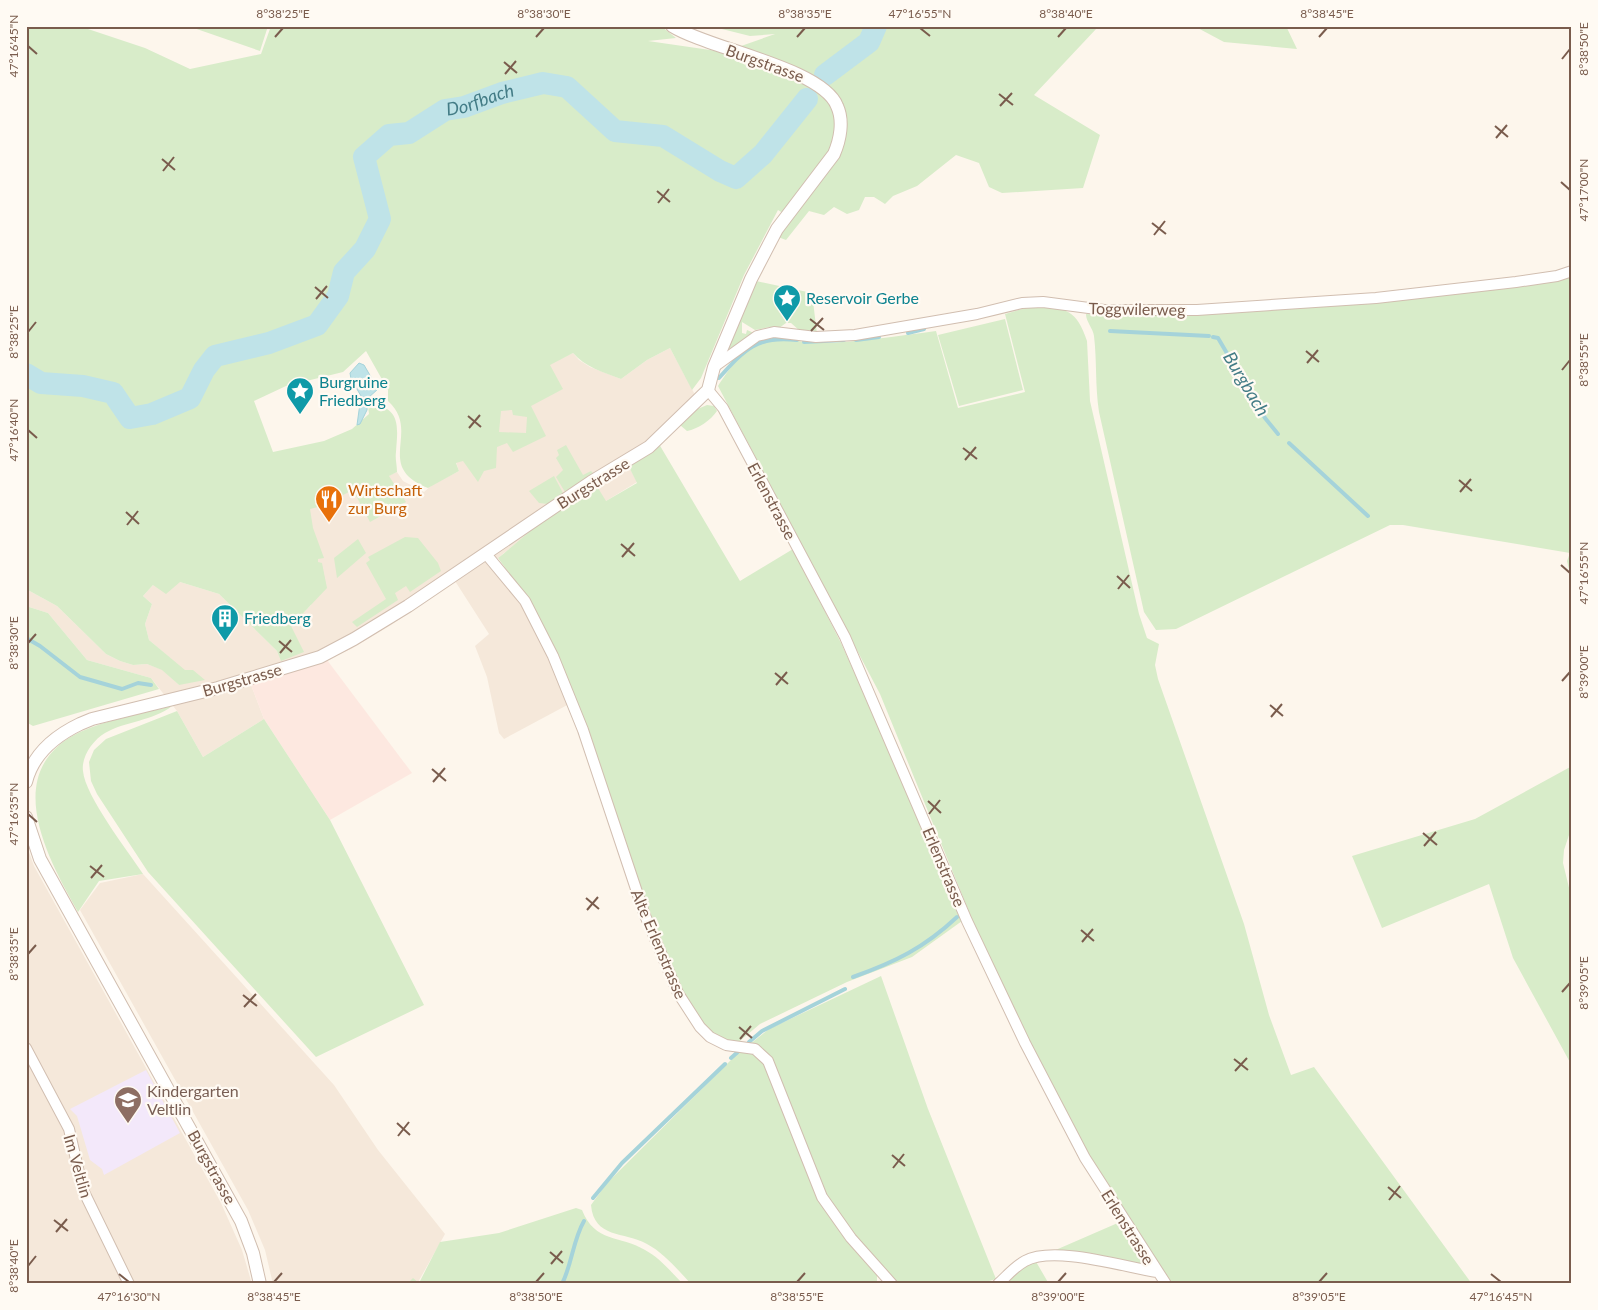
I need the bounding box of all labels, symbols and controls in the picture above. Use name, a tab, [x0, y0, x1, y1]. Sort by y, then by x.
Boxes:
text: 8°38'25"E	[256, 6, 310, 21]
text: 8°38'30"E	[517, 6, 571, 21]
text: 8°38'35"E	[778, 6, 832, 21]
text: 47°16'55"N	[889, 6, 951, 21]
text: 8°38'40"E	[1039, 6, 1093, 21]
text: 8°38'45"E	[1300, 6, 1354, 21]
text: 47°16'45"N	[6, 15, 21, 77]
text: 8°38'50"E	[1576, 22, 1591, 76]
street label: Burgstrasse	[724, 40, 807, 85]
water label: Dorfbach	[444, 79, 516, 120]
text: 47°17'00"N	[1576, 159, 1591, 221]
place icon: Reservoir Gerbe	[772, 283, 802, 322]
place label: Reservoir Gerbe	[806, 288, 919, 307]
street label: Toggwilerweg	[1088, 298, 1186, 319]
text: 8°38'25"E	[6, 305, 21, 359]
text: 8°38'55"E	[1576, 333, 1591, 387]
water label: Burgbach	[1219, 347, 1275, 420]
place label: Burgruine Friedberg	[319, 372, 388, 409]
place icon: Burgruine Friedberg	[285, 376, 315, 415]
text: 47°16'40"N	[6, 399, 21, 461]
street label: Burgstrasse	[553, 453, 632, 512]
street label: Erlenstrasse	[744, 459, 801, 543]
place label: Wirtschaft zur Burg	[348, 480, 422, 517]
restaurant icon: Wirtschaft zur Burg	[314, 484, 344, 523]
text: 47°16'55"N	[1576, 542, 1591, 604]
building icon: Friedberg	[210, 603, 240, 642]
place label: Friedberg	[244, 608, 311, 627]
text: 8°38'30"E	[6, 616, 21, 670]
text: 8°39'00"E	[1576, 645, 1591, 699]
street label: Burgstrasse	[200, 659, 284, 700]
text: 47°16'35"N	[6, 783, 21, 845]
street label: Erlenstrasse	[919, 824, 970, 909]
street label: Alte Erlenstrasse	[628, 886, 691, 1002]
text: 8°38'35"E	[6, 927, 21, 981]
text: 8°39'05"E	[1576, 956, 1591, 1010]
place label: Kindergarten Veltlin	[147, 1081, 239, 1118]
school or university icon: Kindergarten Veltlin	[113, 1085, 143, 1124]
street label: Burgstrasse	[184, 1126, 241, 1207]
street label: Im Veltlin	[60, 1132, 97, 1200]
street label: Erlenstrasse	[1098, 1186, 1159, 1268]
text: 8°38'40"E	[6, 1239, 21, 1293]
text: 47°16'30"N	[98, 1289, 160, 1304]
text: 8°38'45"E	[247, 1289, 301, 1304]
text: 8°38'50"E	[509, 1289, 563, 1304]
text: 8°38'55"E	[770, 1289, 824, 1304]
text: 8°39'00"E	[1031, 1289, 1085, 1304]
text: 8°39'05"E	[1292, 1289, 1346, 1304]
text: 47°16'45"N	[1470, 1289, 1532, 1304]

